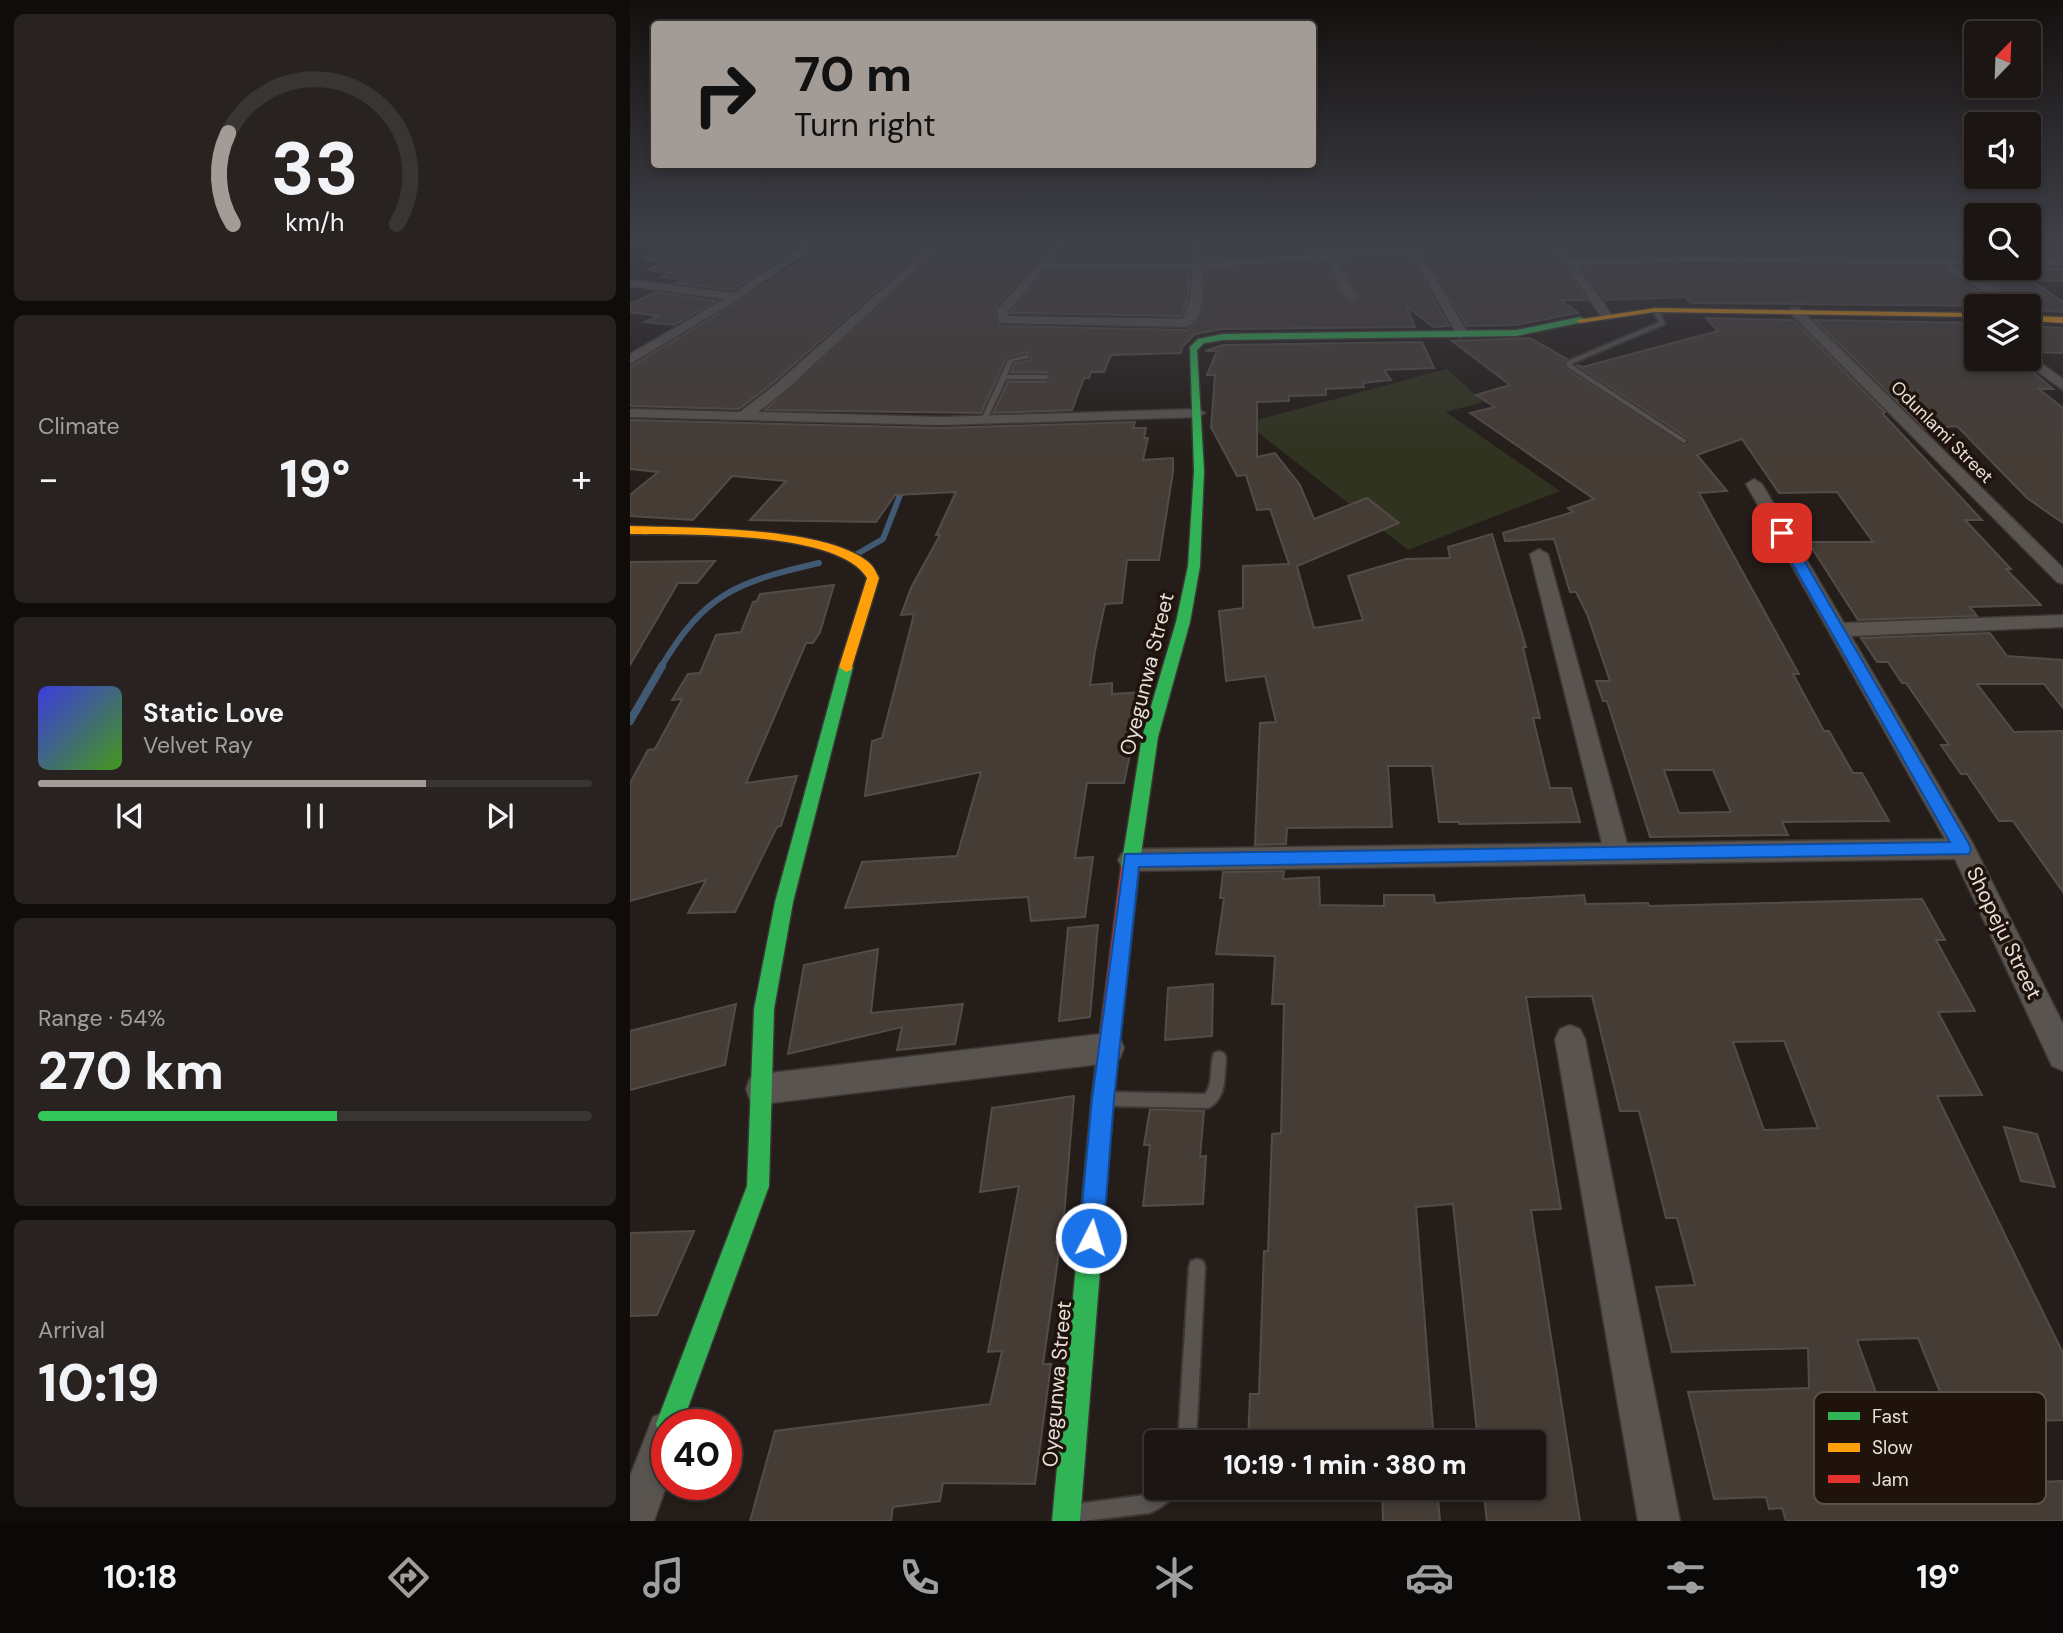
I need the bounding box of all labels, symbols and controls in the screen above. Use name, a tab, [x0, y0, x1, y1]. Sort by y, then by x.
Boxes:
north arrow	[1964, 21, 2040, 98]
map controls	[1964, 21, 2041, 371]
text: 70 m	[794, 42, 912, 106]
icon: right	[679, 49, 770, 140]
text: Turn right	[794, 104, 936, 146]
button: sound	[1964, 112, 2041, 189]
text: 33	[271, 122, 359, 217]
button: search	[1964, 203, 2041, 280]
text: km/h	[285, 206, 345, 239]
button: layers	[1964, 294, 2041, 371]
street label: Odunlami Street	[1885, 375, 1999, 489]
text: Climate	[38, 411, 120, 441]
text: 19°	[279, 445, 351, 513]
text: −	[38, 454, 59, 504]
text: +	[571, 454, 592, 504]
pin	[1752, 503, 1812, 563]
icon: arrive	[1763, 514, 1801, 552]
street label: Oyegunwa Street	[1113, 590, 1181, 758]
text: Static Love	[143, 696, 284, 730]
text: Velvet Ray	[143, 730, 253, 760]
icon: previous	[111, 797, 149, 835]
icon: pause	[296, 797, 334, 835]
icon: next	[481, 797, 519, 835]
street label: Shopeju Street	[1960, 862, 2048, 1004]
text: Range · 54%	[38, 1003, 165, 1033]
text: 270 km	[38, 1037, 224, 1105]
position arrow	[1054, 1201, 1128, 1275]
street label: Oyegunwa Street	[1036, 1300, 1078, 1468]
text: Arrival	[38, 1315, 105, 1345]
text: 10:19	[38, 1349, 160, 1417]
legend	[1814, 1392, 2046, 1504]
text: Fast	[1872, 1404, 1908, 1429]
speed limit sign: 40	[651, 1409, 742, 1500]
text: Slow	[1872, 1435, 1913, 1460]
text: 10:19 · 1 min · 380 m	[1223, 1448, 1467, 1482]
text: Jam	[1872, 1467, 1909, 1492]
icon: directions	[384, 1553, 433, 1602]
icon: music	[639, 1553, 688, 1602]
icon: phone	[895, 1553, 944, 1602]
icon: climate	[1150, 1553, 1199, 1602]
icon: car	[1405, 1553, 1454, 1602]
icon: filters	[1661, 1553, 1710, 1602]
text: 10:18	[103, 1556, 177, 1598]
text: 19°	[1916, 1556, 1960, 1598]

